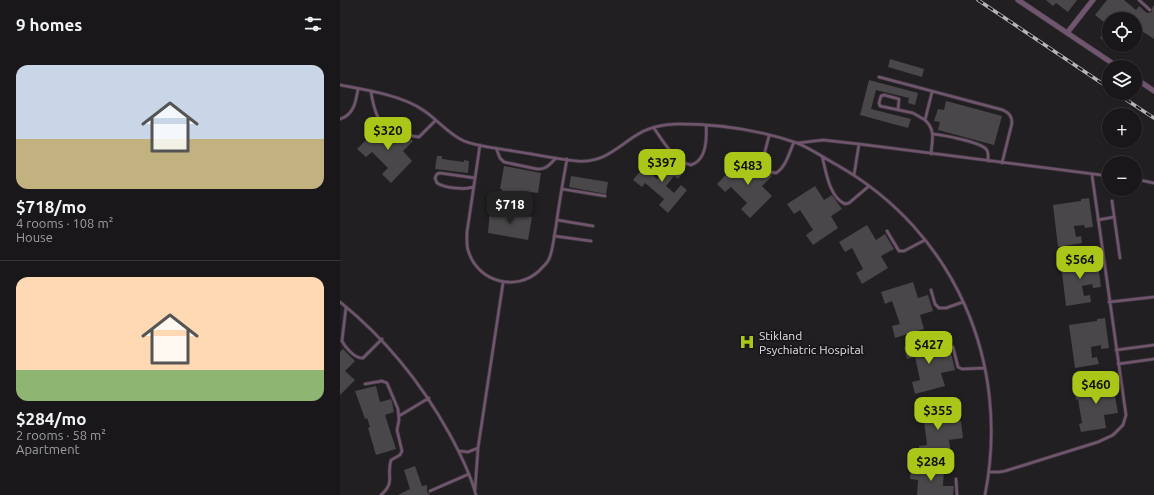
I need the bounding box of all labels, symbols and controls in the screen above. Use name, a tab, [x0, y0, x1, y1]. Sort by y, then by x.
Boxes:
map controls	[1102, 12, 1142, 196]
button: locate	[1102, 12, 1142, 52]
icon: filters	[302, 13, 324, 35]
text: 9 homes	[16, 15, 82, 34]
button: layers	[1102, 60, 1142, 100]
icon: home	[134, 91, 206, 163]
button: +	[1102, 108, 1142, 148]
pin: $320	[364, 117, 412, 151]
text: $320	[373, 123, 403, 137]
pin: $397	[638, 149, 686, 183]
pin: $483	[724, 152, 772, 186]
text: $397	[647, 155, 677, 169]
button: −	[1102, 156, 1142, 196]
text: $483	[733, 158, 763, 172]
pin: $718	[486, 191, 534, 225]
text: $718/mo	[16, 197, 86, 216]
text: $718	[495, 197, 525, 211]
text: 4 rooms · 108 m²	[16, 216, 113, 230]
text: House	[16, 230, 53, 244]
pin: $564	[1056, 246, 1104, 280]
text: $564	[1065, 252, 1095, 266]
icon: home	[134, 303, 206, 375]
place label: Stikland Psychiatric Hospital	[759, 329, 864, 356]
pin: $427	[905, 331, 953, 365]
hospital icon: Stikland Psychiatric Hospital	[738, 333, 756, 351]
text: $427	[914, 337, 944, 351]
pin: $460	[1072, 371, 1120, 405]
text: $460	[1081, 377, 1111, 391]
pin: $355	[914, 397, 962, 431]
text: $355	[923, 403, 953, 417]
text: $284/mo	[16, 409, 86, 428]
text: 2 rooms · 58 m²	[16, 428, 106, 442]
text: Apartment	[16, 442, 80, 456]
pin: $284	[907, 448, 955, 482]
text: $284	[916, 454, 946, 468]

